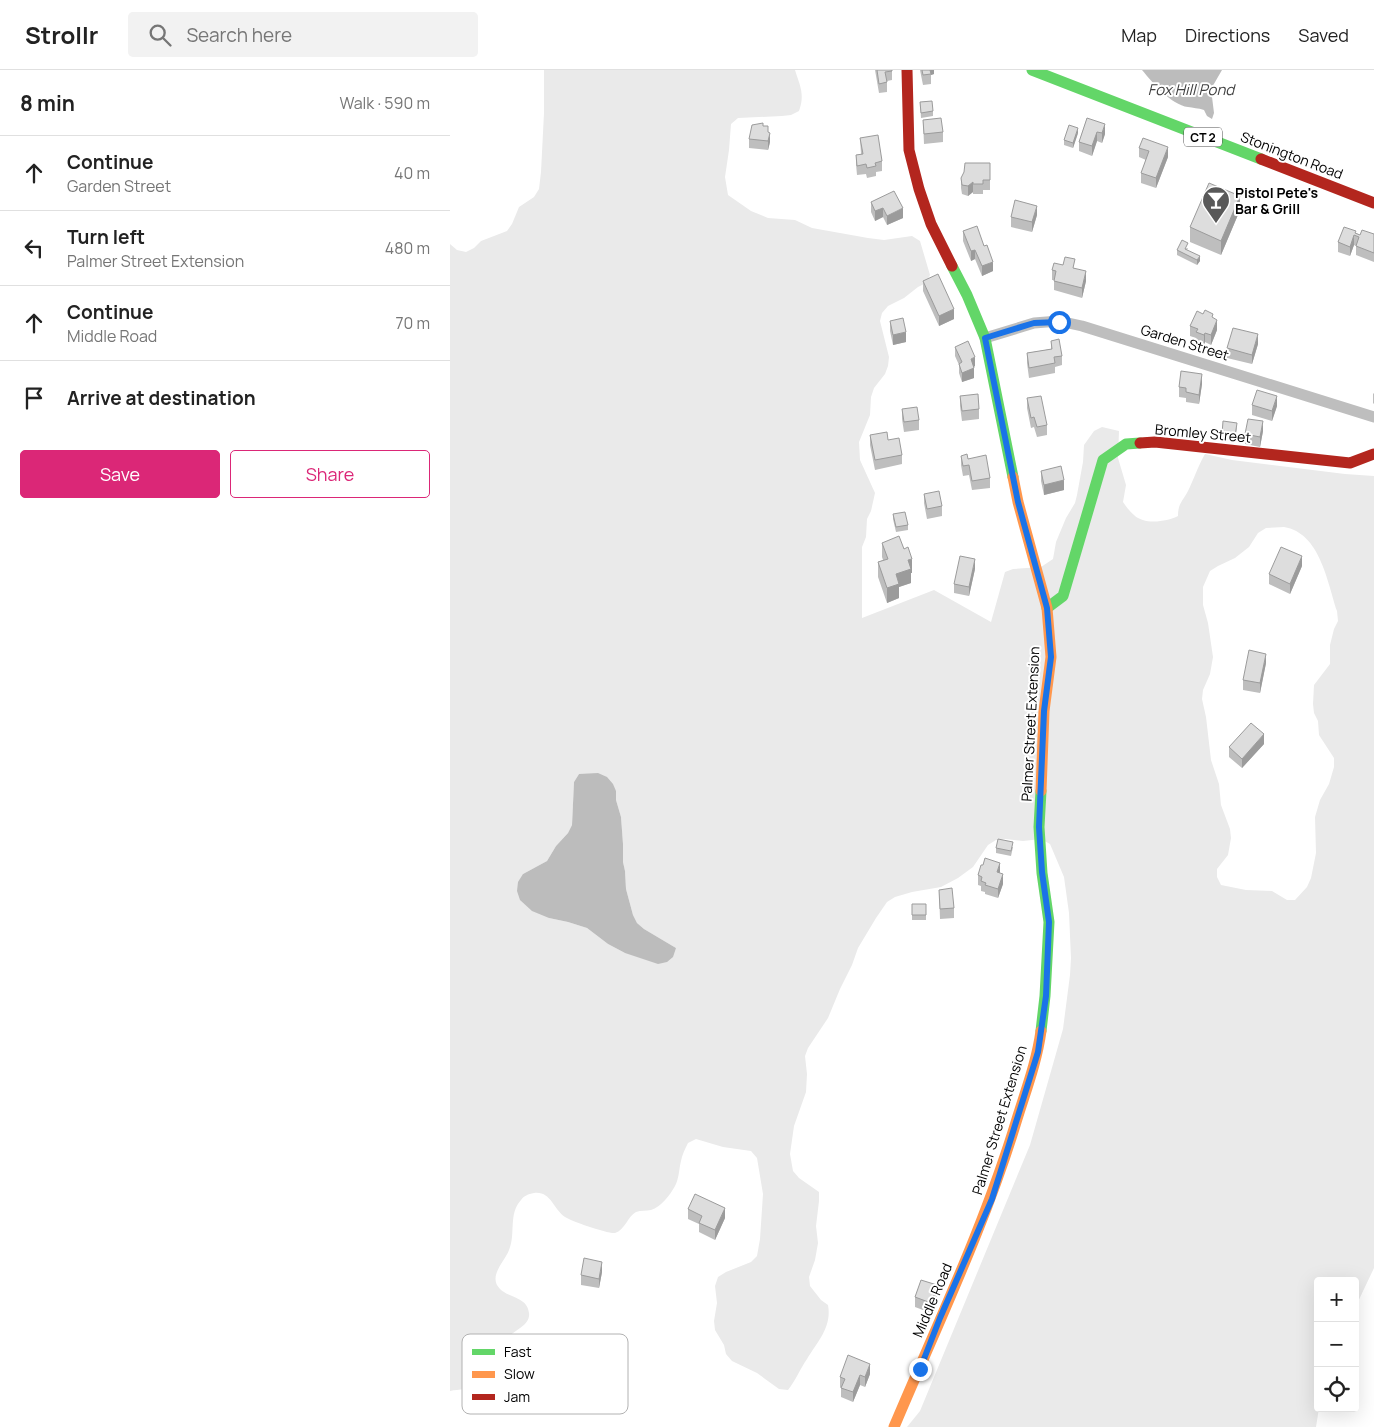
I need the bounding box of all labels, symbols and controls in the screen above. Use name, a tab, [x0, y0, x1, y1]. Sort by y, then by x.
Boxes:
search box	[128, 12, 478, 57]
text: Strollr	[25, 18, 98, 51]
icon: search	[146, 21, 174, 49]
text: Search here	[186, 22, 292, 48]
text: Map	[1121, 23, 1157, 47]
text: Directions	[1185, 23, 1270, 47]
text: Saved	[1298, 23, 1349, 47]
water label: Fox Hill Pond	[1148, 79, 1236, 100]
text: 8 min	[20, 89, 75, 117]
text: Walk · 590 m	[339, 92, 430, 114]
street label: Stonington Road	[1238, 127, 1346, 183]
road number: CT 2	[1184, 128, 1222, 146]
text: Continue	[67, 149, 153, 175]
icon: ahead	[20, 159, 48, 187]
text: 40 m	[394, 162, 430, 184]
text: Garden Street	[67, 175, 171, 197]
place label: Pistol Pete's Bar & Grill	[1235, 183, 1318, 218]
bar icon: Pistol Pete's Bar & Grill	[1201, 185, 1231, 224]
text: Turn left	[67, 224, 145, 250]
icon: left	[20, 234, 48, 262]
text: 480 m	[385, 237, 430, 259]
text: Palmer Street Extension	[67, 250, 244, 272]
text: Continue	[67, 299, 153, 325]
icon: ahead	[20, 309, 48, 337]
route start	[1048, 311, 1071, 334]
text: 70 m	[395, 312, 430, 334]
street label: Garden Street	[1139, 320, 1232, 365]
text: Middle Road	[67, 325, 157, 347]
icon: arrive	[20, 384, 48, 412]
text: Arrive at destination	[67, 385, 256, 411]
street label: Bromley Street	[1154, 419, 1252, 447]
button: Save	[20, 450, 220, 498]
button: Share	[230, 450, 430, 498]
street label: Palmer Street Extension	[1016, 646, 1044, 802]
street label: Palmer Street Extension	[967, 1043, 1031, 1197]
street label: Middle Road	[908, 1260, 956, 1340]
map controls	[1314, 1277, 1359, 1412]
button: +	[1314, 1277, 1359, 1322]
button: −	[1314, 1322, 1359, 1367]
legend	[462, 1334, 628, 1414]
text: Fast	[504, 1342, 532, 1361]
route end	[909, 1358, 932, 1381]
text: Slow	[504, 1364, 535, 1383]
button: locate	[1314, 1367, 1359, 1412]
text: Jam	[504, 1387, 530, 1406]

